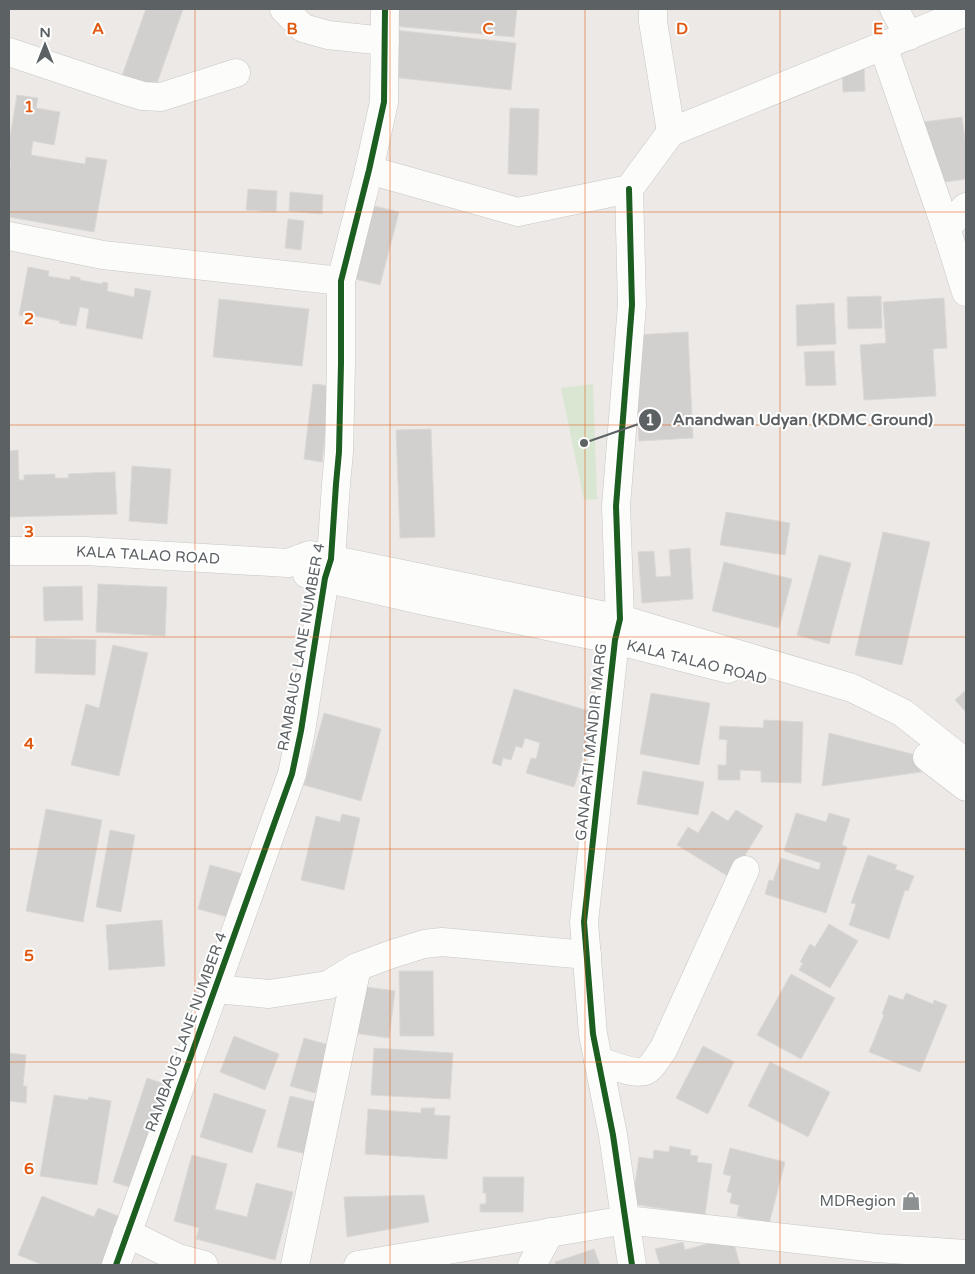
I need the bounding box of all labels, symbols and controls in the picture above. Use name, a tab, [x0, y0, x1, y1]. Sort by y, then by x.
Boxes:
text: A	[92, 19, 104, 39]
text: B	[286, 19, 298, 39]
text: C	[482, 19, 494, 39]
text: D	[676, 19, 688, 39]
text: E	[873, 19, 883, 39]
north arrow	[20, 20, 70, 70]
text: N	[39, 24, 51, 41]
text: 1	[24, 97, 34, 117]
text: 2	[24, 309, 34, 329]
callout: Anandwan Udyan (KDMC Ground)	[638, 404, 943, 435]
text: Anandwan Udyan (KDMC Ground)	[673, 410, 933, 430]
text: 1	[645, 411, 655, 429]
text: 3	[24, 522, 34, 542]
street label: RAMBAUG LANE NUMBER 4	[274, 541, 328, 753]
street label: KALA TALAO ROAD	[75, 542, 221, 568]
street label: KALA TALAO ROAD	[625, 636, 769, 688]
street label: GANAPATI MANDIR MARG	[572, 642, 610, 842]
text: 4	[24, 734, 34, 754]
street label: RAMBAUG LANE NUMBER 4	[141, 930, 231, 1134]
text: 5	[24, 946, 34, 966]
text: 6	[24, 1159, 34, 1179]
shop icon: MDRegion	[900, 1190, 922, 1212]
place label: MDRegion	[820, 1192, 896, 1210]

